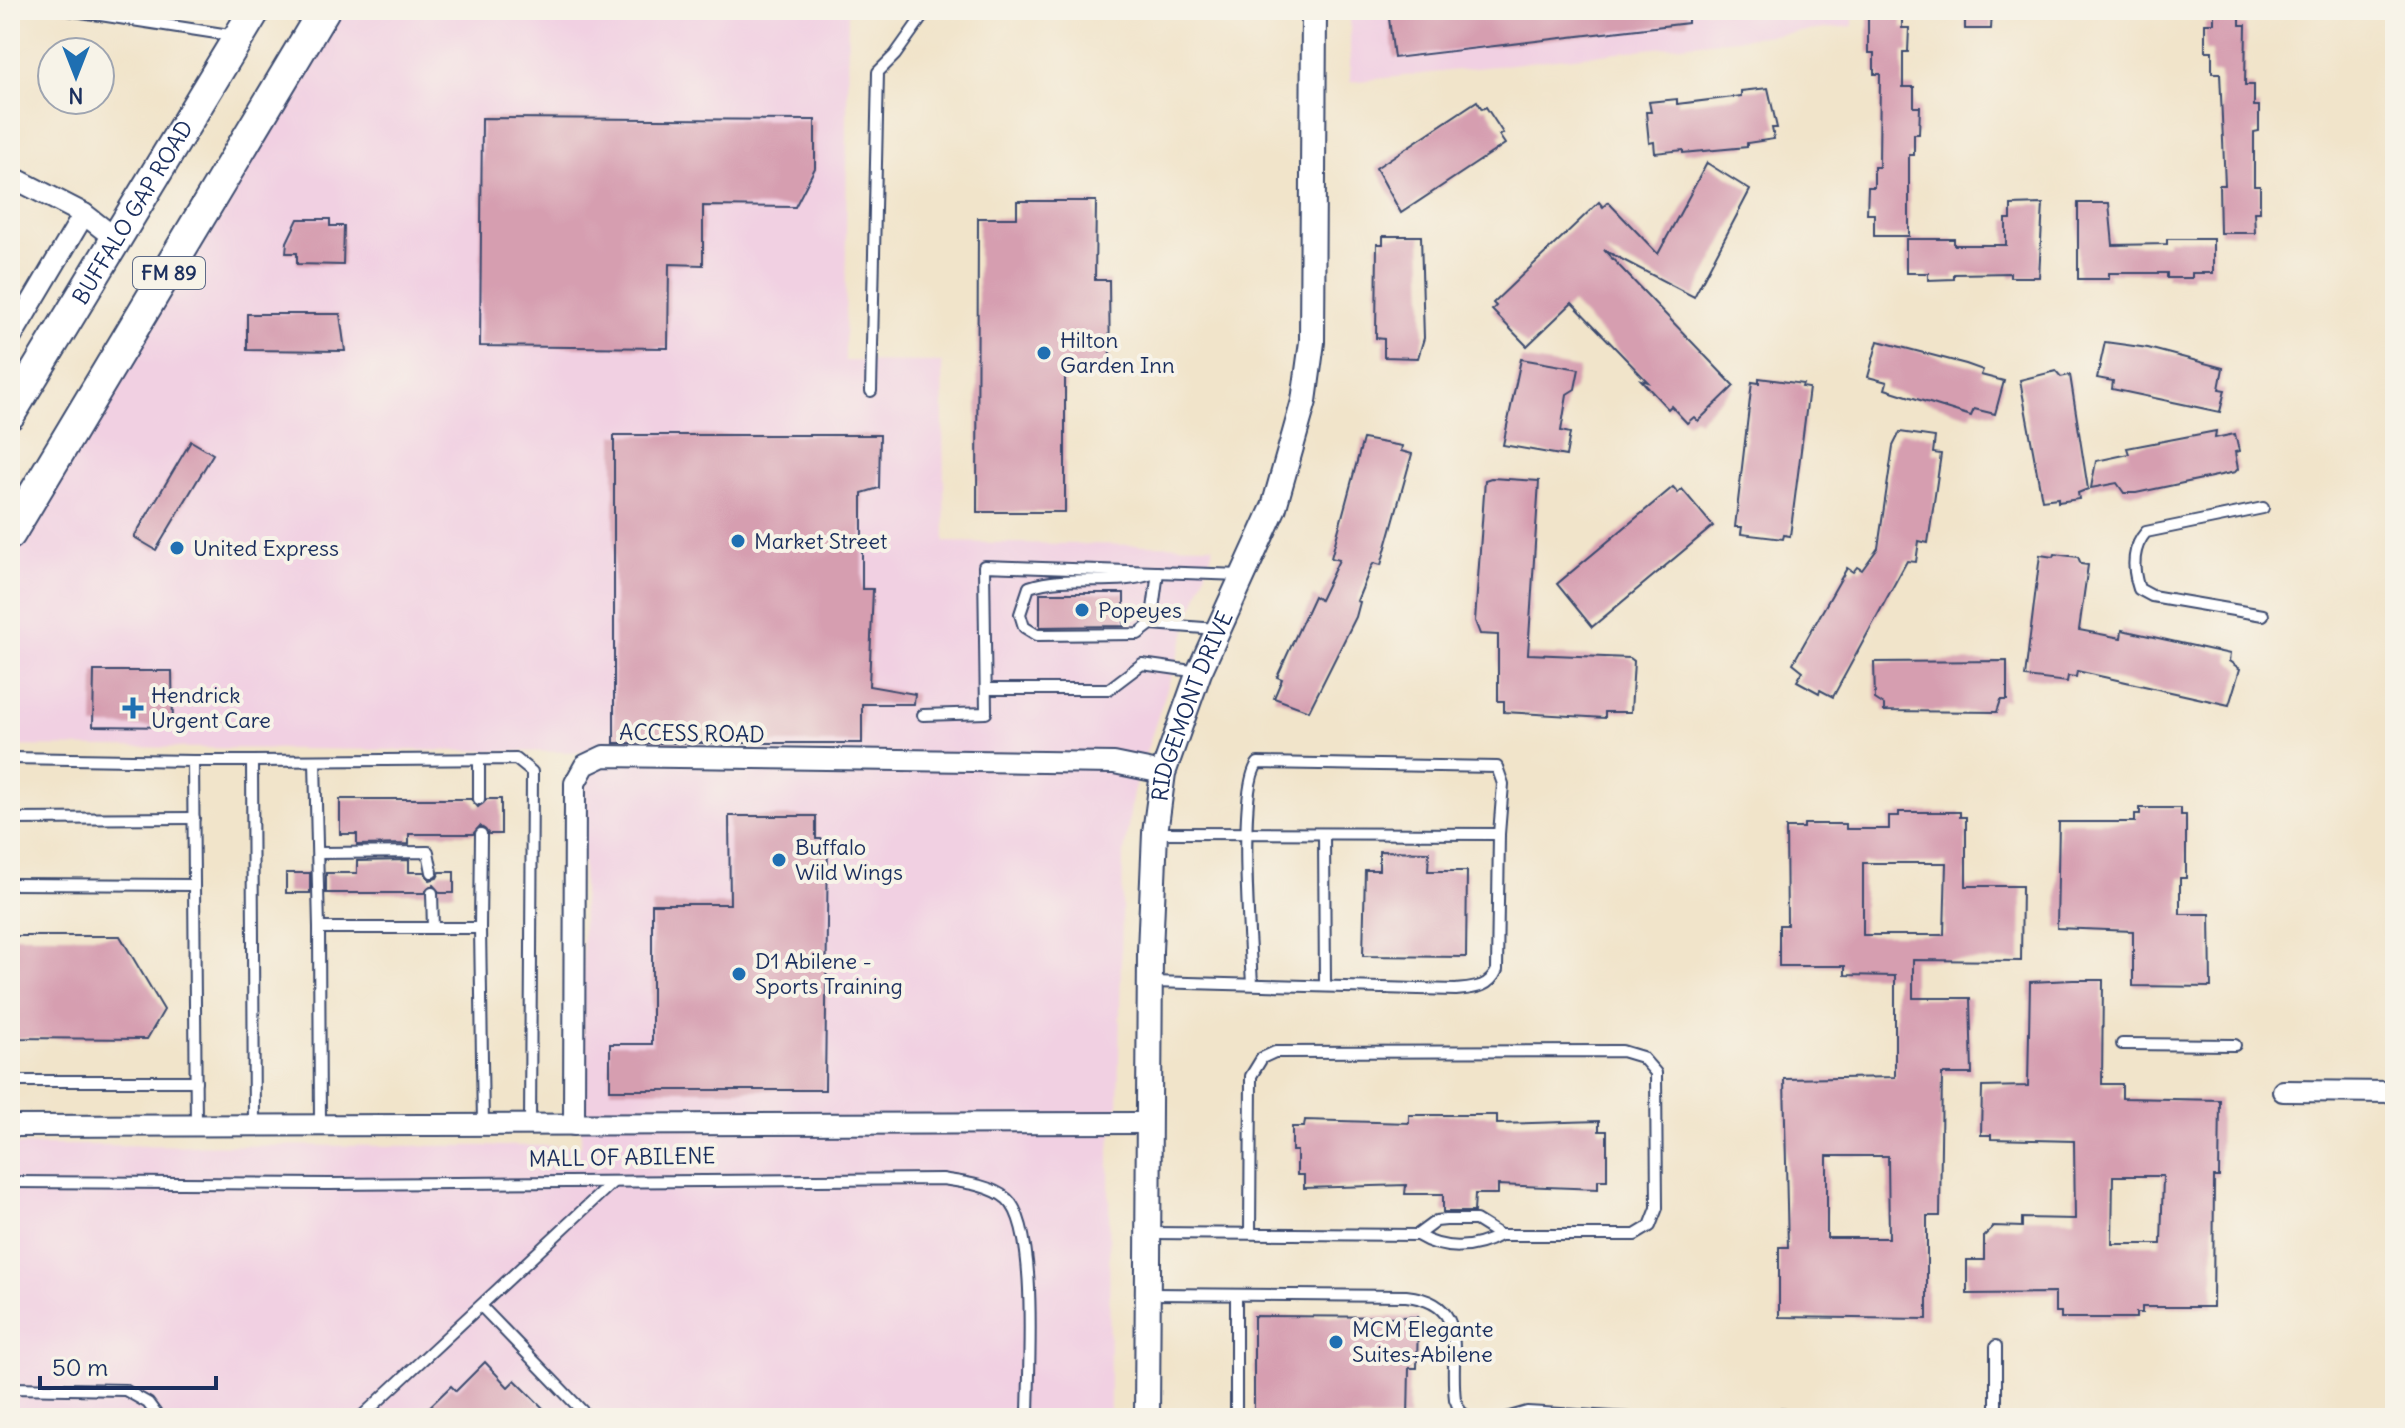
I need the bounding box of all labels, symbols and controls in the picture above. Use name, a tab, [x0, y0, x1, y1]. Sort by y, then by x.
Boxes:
north arrow	[36, 36, 116, 116]
text: N	[68, 82, 84, 110]
street label: BUFFALO GAP ROAD	[66, 115, 199, 309]
road number: FM 89	[133, 257, 205, 289]
place label: Hilton Garden Inn	[1060, 326, 1175, 379]
marker: Hilton Garden Inn	[1035, 344, 1053, 362]
place label: Market Street	[754, 527, 888, 555]
marker: Market Street	[729, 532, 747, 550]
place label: United Express	[193, 534, 339, 562]
marker: United Express	[168, 539, 186, 557]
place label: Popeyes	[1098, 596, 1182, 624]
marker: Popeyes	[1073, 601, 1091, 619]
street label: RIDGEMONT DRIVE	[1145, 607, 1239, 803]
place label: Hendrick Urgent Care	[151, 681, 271, 734]
marker: Hendrick Urgent Care	[122, 697, 144, 719]
street label: ACCESS ROAD	[619, 718, 765, 748]
place label: Buffalo Wild Wings	[795, 833, 903, 886]
marker: Buffalo Wild Wings	[770, 851, 788, 869]
place label: D1 Abilene - Sports Training	[755, 947, 903, 1000]
marker: D1 Abilene - Sports Training	[730, 965, 748, 983]
street label: MALL OF ABILENE	[528, 1141, 716, 1173]
place label: MCM Elegante Suites-Abilene	[1352, 1315, 1494, 1368]
marker: MCM Elegante Suites-Abilene	[1327, 1333, 1345, 1351]
scale bar	[40, 1340, 216, 1390]
text: 50 m	[52, 1352, 108, 1382]

